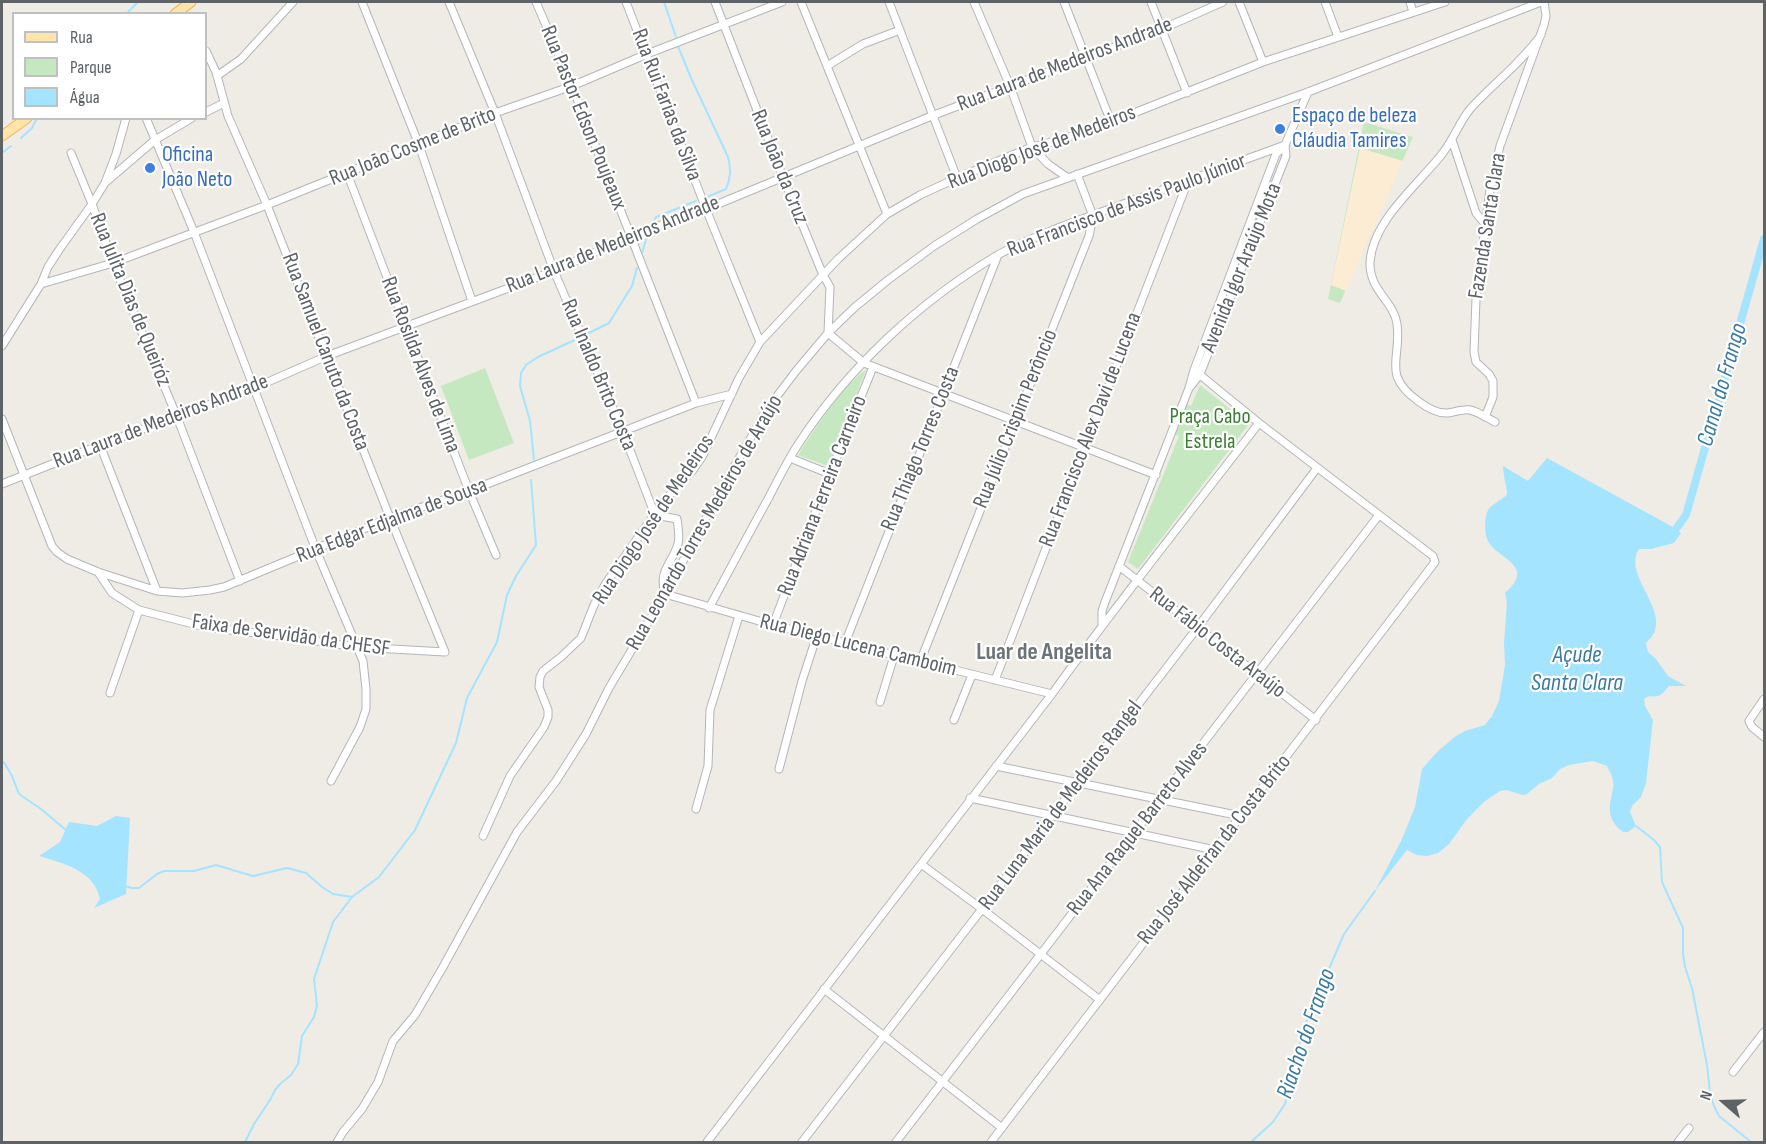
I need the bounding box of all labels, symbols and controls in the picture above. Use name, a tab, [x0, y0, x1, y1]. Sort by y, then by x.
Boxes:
legend	[12, 12, 207, 120]
street label: Rua Laura de Medeiros Andrade	[954, 12, 1176, 118]
street label: Rua Pastor Edson Poujeaux	[534, 22, 632, 214]
street label: Rua Rui Farias da Silva	[625, 25, 707, 185]
text: Rua	[70, 27, 93, 48]
text: Parque	[70, 57, 111, 78]
text: Água	[70, 87, 100, 108]
street label: Rua Diogo José de Medeiros	[944, 100, 1140, 196]
street label: Rua João Cosme de Brito	[326, 102, 500, 192]
place label: Espaço de beleza Cláudia Tamires	[1292, 103, 1417, 154]
street label: Rua João da Cruz	[744, 106, 814, 228]
marker: Espaço de beleza Cláudia Tamires	[1273, 122, 1287, 136]
place label: Oficina João Neto	[162, 142, 232, 194]
street label: Rua Francisco de Assis Paulo Júnior	[1004, 148, 1250, 264]
street label: Fazenda Santa Clara	[1463, 151, 1513, 301]
marker: Oficina João Neto	[143, 161, 157, 175]
street label: Avenida Igor Araújo Mota	[1196, 179, 1288, 357]
street label: Rua Laura de Medeiros Andrade	[502, 190, 724, 300]
street label: Rua Julita Dias de Queiróz	[83, 210, 177, 390]
street label: Rua Samuel Canuto da Costa	[275, 250, 375, 454]
street label: Rua Rosilda Alves de Lima	[374, 273, 466, 457]
street label: Rua Inaldo Brito Costa	[554, 296, 642, 454]
street label: Rua Francisco Alex Davi de Lucena	[1034, 309, 1148, 551]
water label: Canal do Frango	[1692, 320, 1754, 450]
street label: Rua Júlio Crispim Perôncio	[968, 326, 1064, 512]
street label: Rua Thiago Torres Costa	[876, 363, 966, 535]
street label: Rua Laura de Medeiros Andrade	[50, 369, 272, 475]
street label: Rua Leonardo Torres Medeiros de Araújo	[621, 391, 789, 655]
street label: Rua Adriana Ferreira Carneiro	[773, 392, 873, 600]
park label: Praça Cabo Estrela	[1169, 404, 1251, 456]
street label: Rua Diogo José de Medeiros	[587, 430, 721, 610]
street label: Rua Edgar Edjalma de Sousa	[293, 472, 491, 570]
street label: Rua Fábio Costa Araújo	[1143, 581, 1291, 705]
street label: Faixa de Servidão da CHESF	[190, 609, 392, 663]
street label: Rua Diego Lucena Camboim	[757, 609, 959, 683]
district label: Luar de Angelita	[976, 639, 1112, 667]
water label: Açude Santa Clara	[1531, 642, 1623, 698]
street label: Rua Luna Maria de Medeiros Rangel	[974, 696, 1148, 916]
street label: Rua Ana Raquel Barreto Alves	[1062, 737, 1214, 921]
street label: Rua José Aldefran da Costa Brito	[1133, 750, 1297, 950]
water label: Riacho do Frango	[1271, 965, 1343, 1103]
north arrow	[1694, 1072, 1754, 1132]
text: N	[1696, 1088, 1717, 1103]

